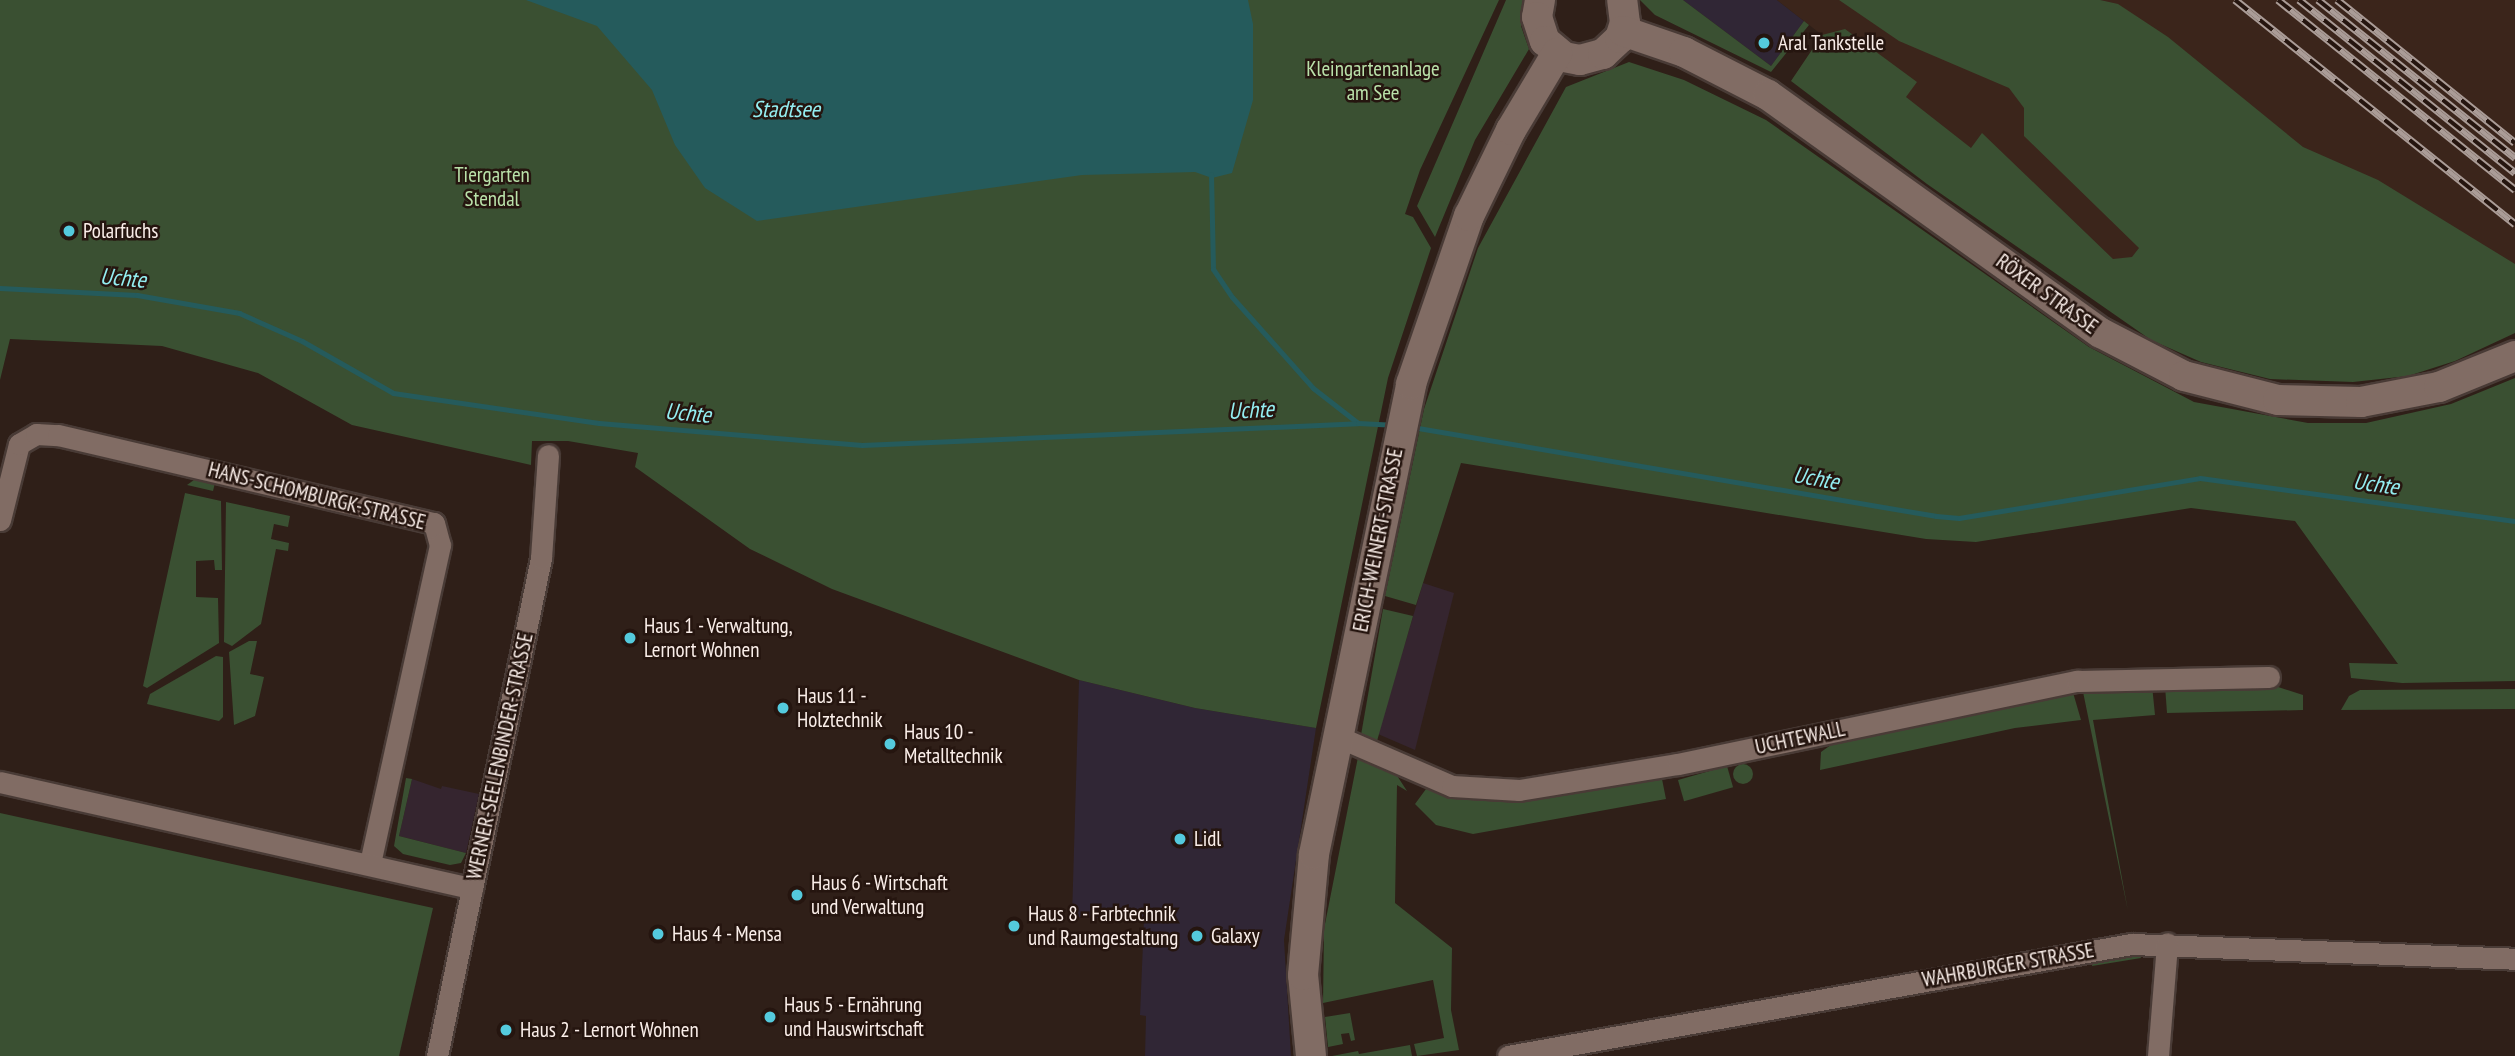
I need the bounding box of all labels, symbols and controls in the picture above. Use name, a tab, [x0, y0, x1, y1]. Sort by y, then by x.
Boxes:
place label: Aral Tankstelle	[1778, 30, 1885, 56]
marker: Aral Tankstelle	[1756, 35, 1772, 51]
park label: Kleingartenanlage am See	[1306, 56, 1440, 106]
water label: Stadtsee	[752, 95, 820, 123]
park label: Tiergarten Stendal	[454, 162, 530, 212]
place label: Polarfuchs	[83, 218, 158, 244]
marker: Polarfuchs	[61, 223, 77, 239]
street label: RÖXER STRASSE	[1991, 249, 2103, 339]
water label: Uchte	[99, 262, 147, 294]
water label: Uchte	[1227, 395, 1275, 425]
water label: Uchte	[664, 397, 712, 429]
street label: ERICH-WEINERT-STRASSE	[1348, 446, 1408, 634]
street label: HANS-SCHOMBURGK-STRASSE	[206, 457, 428, 535]
water label: Uchte	[1791, 460, 1841, 496]
water label: Uchte	[2351, 467, 2401, 501]
place label: Haus 1 - Verwaltung, Lernort Wohnen	[644, 613, 795, 663]
street label: WERNER-SEELENBINDER-STRASSE	[462, 630, 538, 882]
marker: Haus 1 - Verwaltung, Lernort Wohnen	[622, 630, 638, 646]
place label: Haus 11 - Holztechnik	[797, 683, 883, 733]
marker: Haus 11 - Holztechnik	[775, 700, 791, 716]
street label: UCHTEWALL	[1753, 716, 1847, 760]
place label: Haus 10 - Metalltechnik	[904, 719, 1003, 769]
marker: Haus 10 - Metalltechnik	[882, 736, 898, 752]
place label: Lidl	[1194, 826, 1221, 852]
marker: Lidl	[1172, 831, 1188, 847]
place label: Haus 6 - Wirtschaft und Verwaltung	[811, 870, 950, 920]
marker: Haus 6 - Wirtschaft und Verwaltung	[789, 887, 805, 903]
place label: Haus 8 - Farbtechnik und Raumgestaltung	[1028, 901, 1178, 951]
marker: Haus 8 - Farbtechnik und Raumgestaltung	[1006, 918, 1022, 934]
place label: Haus 4 - Mensa	[672, 921, 784, 947]
place label: Galaxy	[1211, 923, 1260, 949]
marker: Haus 4 - Mensa	[650, 926, 666, 942]
marker: Galaxy	[1189, 928, 1205, 944]
street label: WAHRBURGER STRASSE	[1920, 937, 2096, 993]
place label: Haus 5 - Ernährung und Hauswirtschaft	[784, 992, 924, 1042]
marker: Haus 5 - Ernährung und Hauswirtschaft	[762, 1009, 778, 1025]
place label: Haus 2 - Lernort Wohnen	[520, 1017, 701, 1043]
marker: Haus 2 - Lernort Wohnen	[498, 1022, 514, 1038]

